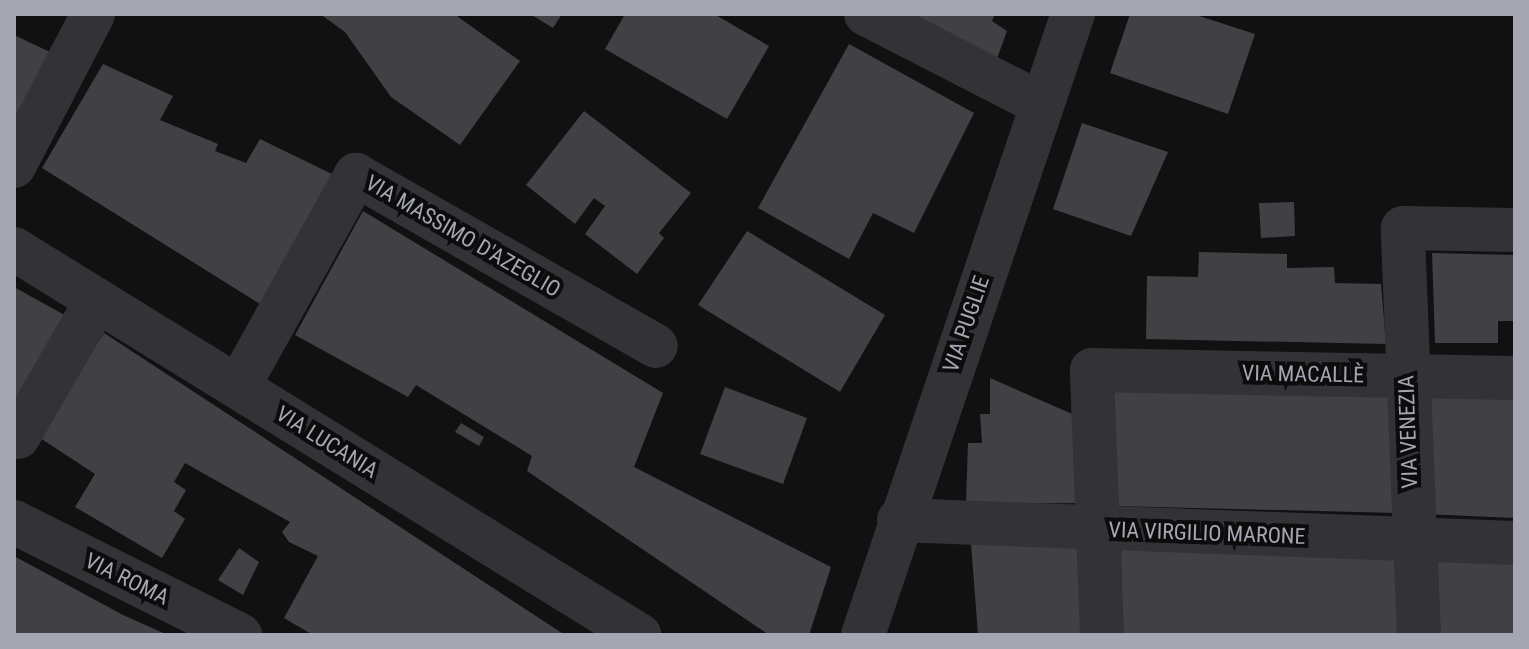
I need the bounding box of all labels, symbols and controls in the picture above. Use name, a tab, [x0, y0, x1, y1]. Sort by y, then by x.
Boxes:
street label: VIA MASSIMO D'AZEGLIO	[361, 169, 565, 303]
street label: VIA PUGLIE	[937, 272, 995, 376]
street label: VIA MACALLÈ	[1242, 360, 1364, 388]
street label: VIA VENEZIA	[1393, 375, 1423, 489]
street label: VIA LUCANIA	[271, 400, 383, 484]
street label: VIA VIRGILIO MARONE	[1108, 516, 1306, 550]
street label: VIA ROMA	[81, 547, 173, 611]

